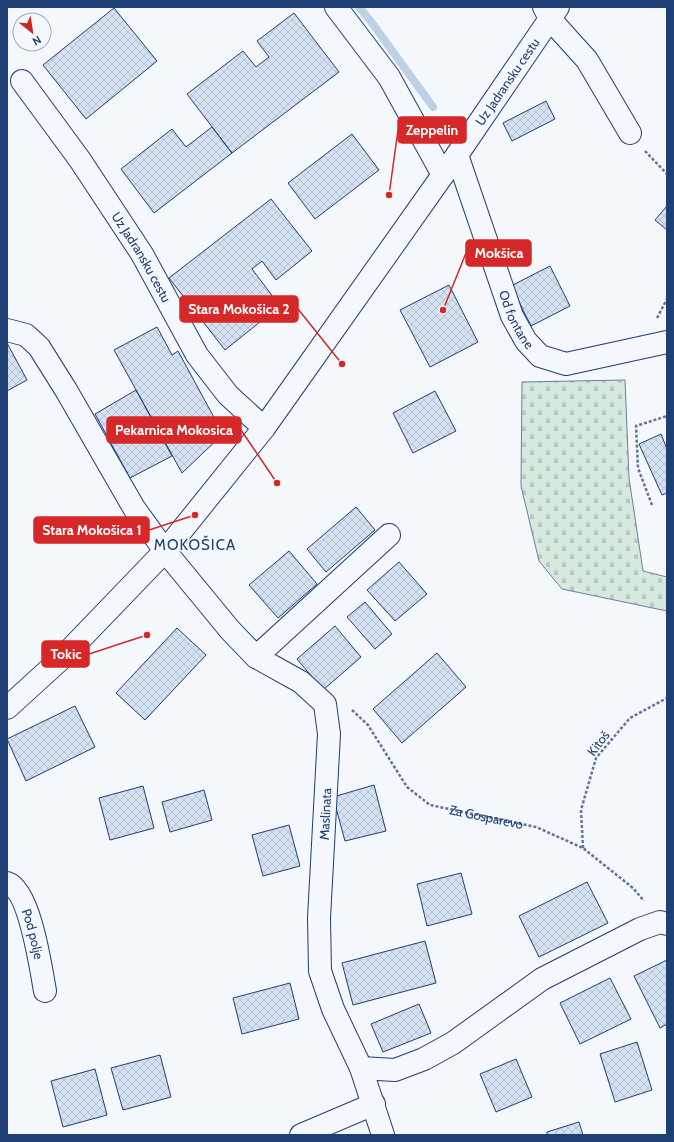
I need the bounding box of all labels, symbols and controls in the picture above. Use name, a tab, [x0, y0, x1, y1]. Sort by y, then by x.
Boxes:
north arrow	[12, 12, 52, 52]
text: N	[30, 33, 44, 49]
street label: Uz Jadransku cestu	[472, 35, 543, 128]
callout: Zeppelin	[398, 117, 466, 143]
text: Zeppelin	[406, 121, 458, 139]
street label: Uz Jadransku cestu	[108, 209, 175, 305]
callout: Mokšica	[466, 240, 531, 266]
text: Mokšica	[475, 244, 523, 262]
street label: Od fontane	[496, 288, 537, 352]
callout: Stara Mokošica 2	[180, 296, 298, 322]
text: Stara Mokošica 2	[188, 300, 290, 318]
callout: Pekarnica Mokosica	[107, 417, 241, 443]
text: Pekarnica Mokosica	[115, 421, 233, 439]
callout: Stara Mokošica 1	[34, 517, 149, 543]
text: Stara Mokošica 1	[42, 521, 142, 539]
district label: MOKOŠICA	[154, 535, 236, 554]
callout: Tokic	[42, 641, 89, 667]
text: Tokic	[50, 645, 82, 663]
street label: Kitoš	[583, 727, 613, 759]
street label: Maslinata	[316, 787, 334, 840]
street label: Za Gosparevo	[448, 801, 525, 832]
street label: Pod polje	[19, 906, 47, 961]

